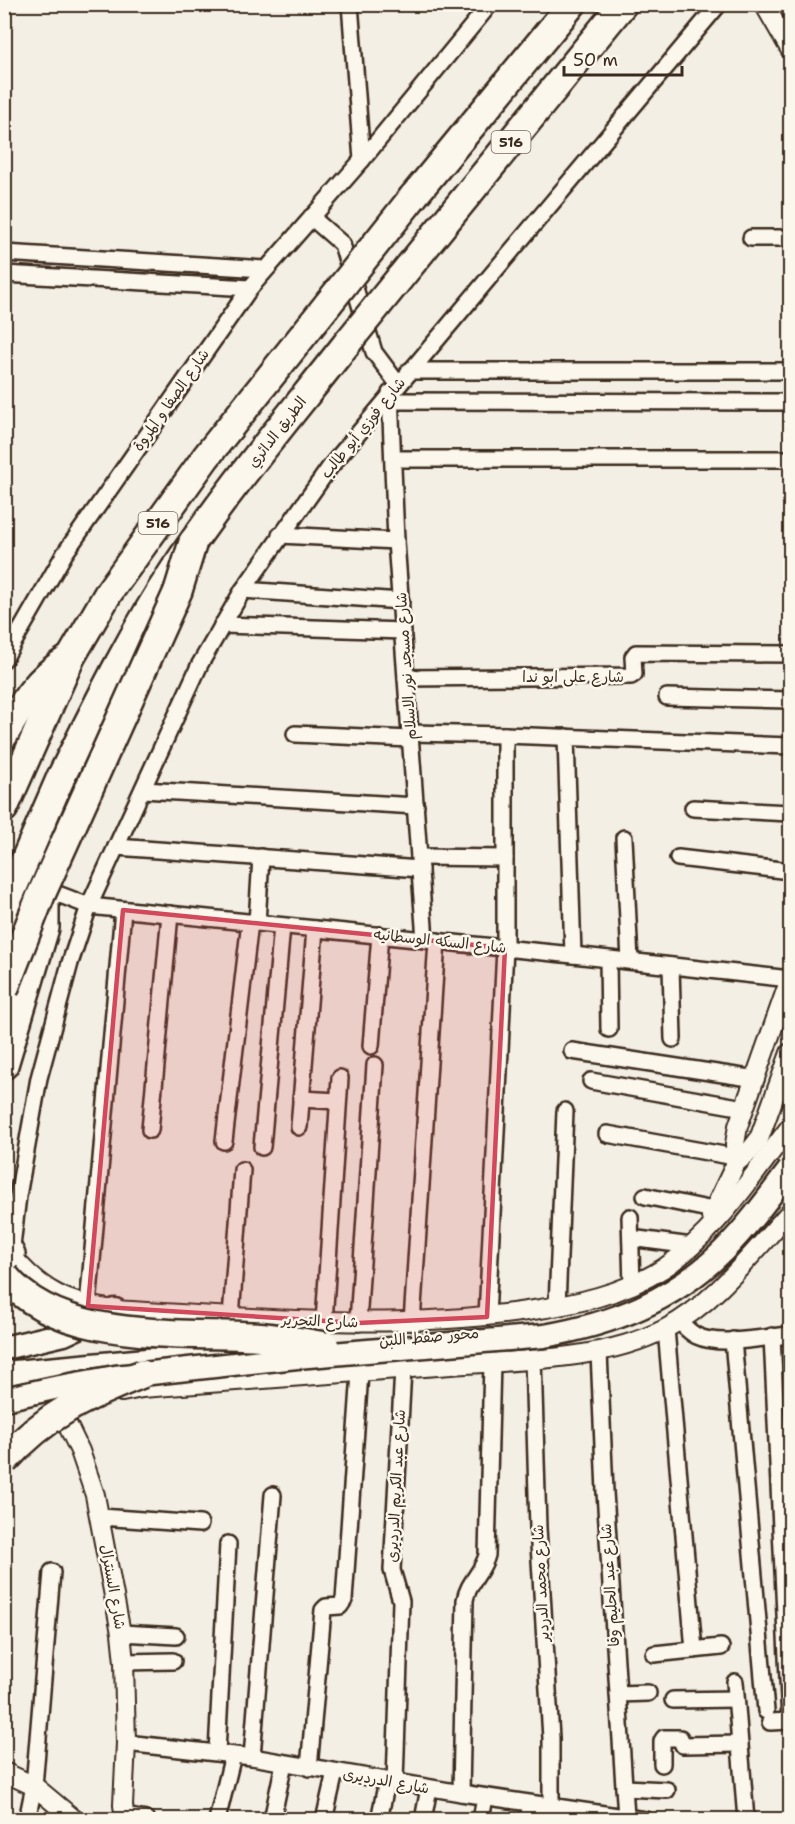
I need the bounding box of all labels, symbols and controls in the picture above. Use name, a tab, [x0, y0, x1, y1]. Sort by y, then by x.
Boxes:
scale bar	[564, 39, 682, 77]
text: 50 m	[573, 48, 618, 72]
road number: 516	[492, 131, 530, 153]
street label: شارع الصفا و المروة	[128, 345, 214, 455]
street label: شارع فوزي أبو طالب	[316, 373, 411, 483]
street label: الطريق الدائري	[243, 392, 312, 472]
road number: 516	[138, 512, 178, 534]
street label: شارع مسجد نور الاسلام	[391, 591, 422, 740]
street label: شارع على ابو ندا	[522, 667, 624, 687]
street label: شارع السكه الوسطانيه	[373, 924, 507, 958]
street label: شارع التحرير	[279, 1310, 359, 1332]
street label: محور صفط اللبن	[378, 1323, 480, 1351]
street label: شارع عبد الكريم الدرديرى	[382, 1409, 412, 1563]
street label: شارع عبد الحليم وفا	[596, 1523, 626, 1647]
street label: شارع محمد الدردير	[528, 1524, 554, 1644]
street label: شارع السنترال	[96, 1543, 130, 1631]
street label: شارع الدرديرى	[341, 1764, 431, 1798]

